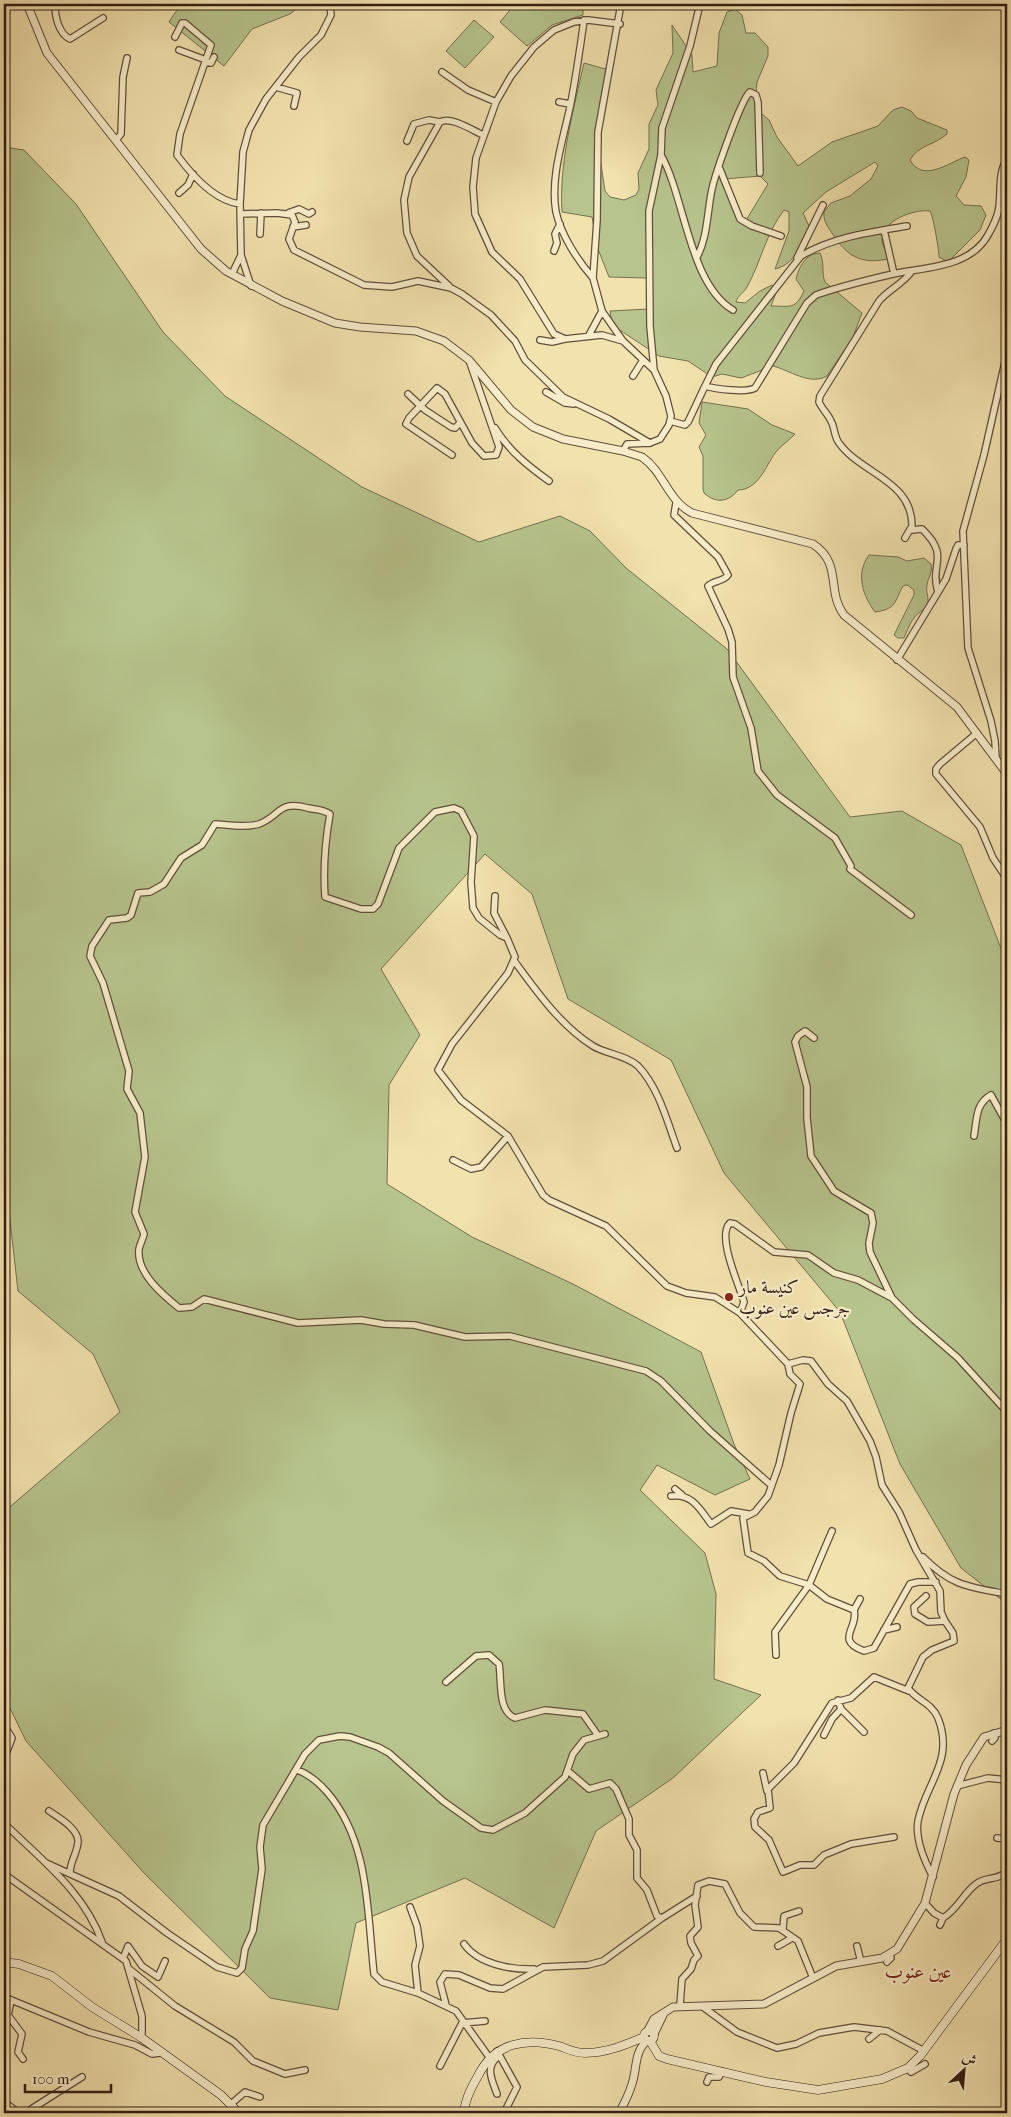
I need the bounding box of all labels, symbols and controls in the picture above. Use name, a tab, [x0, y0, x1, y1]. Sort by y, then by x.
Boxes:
place label: كنيسة مار جرجس عين عنوب	[737, 1277, 850, 1320]
marker: كنيسة مار جرجس عين عنوب	[723, 1291, 735, 1303]
district label: عين عنوب	[884, 1960, 952, 1984]
north arrow	[938, 2044, 988, 2094]
text: ش	[960, 2048, 980, 2069]
scale bar	[25, 2062, 111, 2094]
text: 100 m	[32, 2070, 70, 2088]

